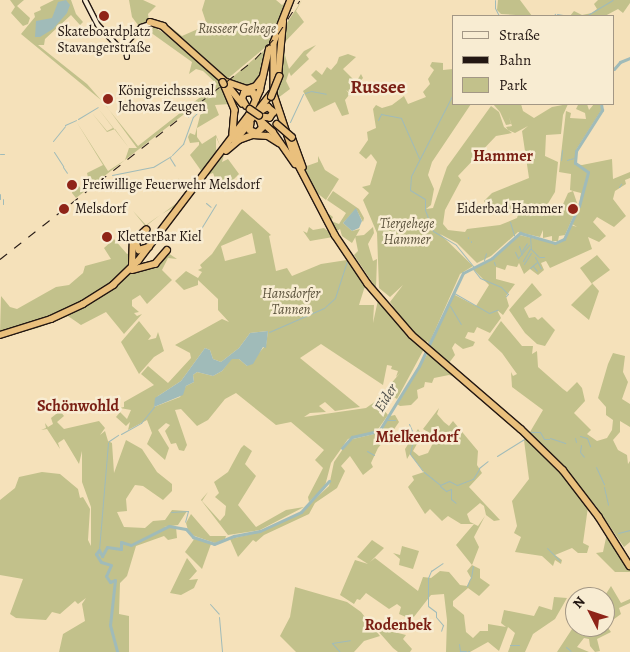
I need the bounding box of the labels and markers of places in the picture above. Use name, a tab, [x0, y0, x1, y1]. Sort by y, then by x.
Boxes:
marker: Skateboardplatz Stavangerstraße	[98, 10, 110, 22]
place label: Skateboardplatz Stavangerstraße	[57, 24, 151, 56]
place label: Königreichsssaal Jehovas Zeugen	[118, 83, 214, 115]
marker: Königreichsssaal Jehovas Zeugen	[102, 93, 114, 105]
place label: Freiwillige Feuerwehr Melsdorf	[82, 177, 260, 193]
marker: Freiwillige Feuerwehr Melsdorf	[66, 179, 78, 191]
place label: Melsdorf	[75, 201, 126, 217]
place label: Eiderbad Hammer	[456, 201, 563, 217]
marker: Melsdorf	[57, 202, 71, 216]
marker: Eiderbad Hammer	[567, 203, 579, 215]
place label: KletterBar Kiel	[117, 229, 201, 245]
marker: KletterBar Kiel	[101, 231, 113, 243]

